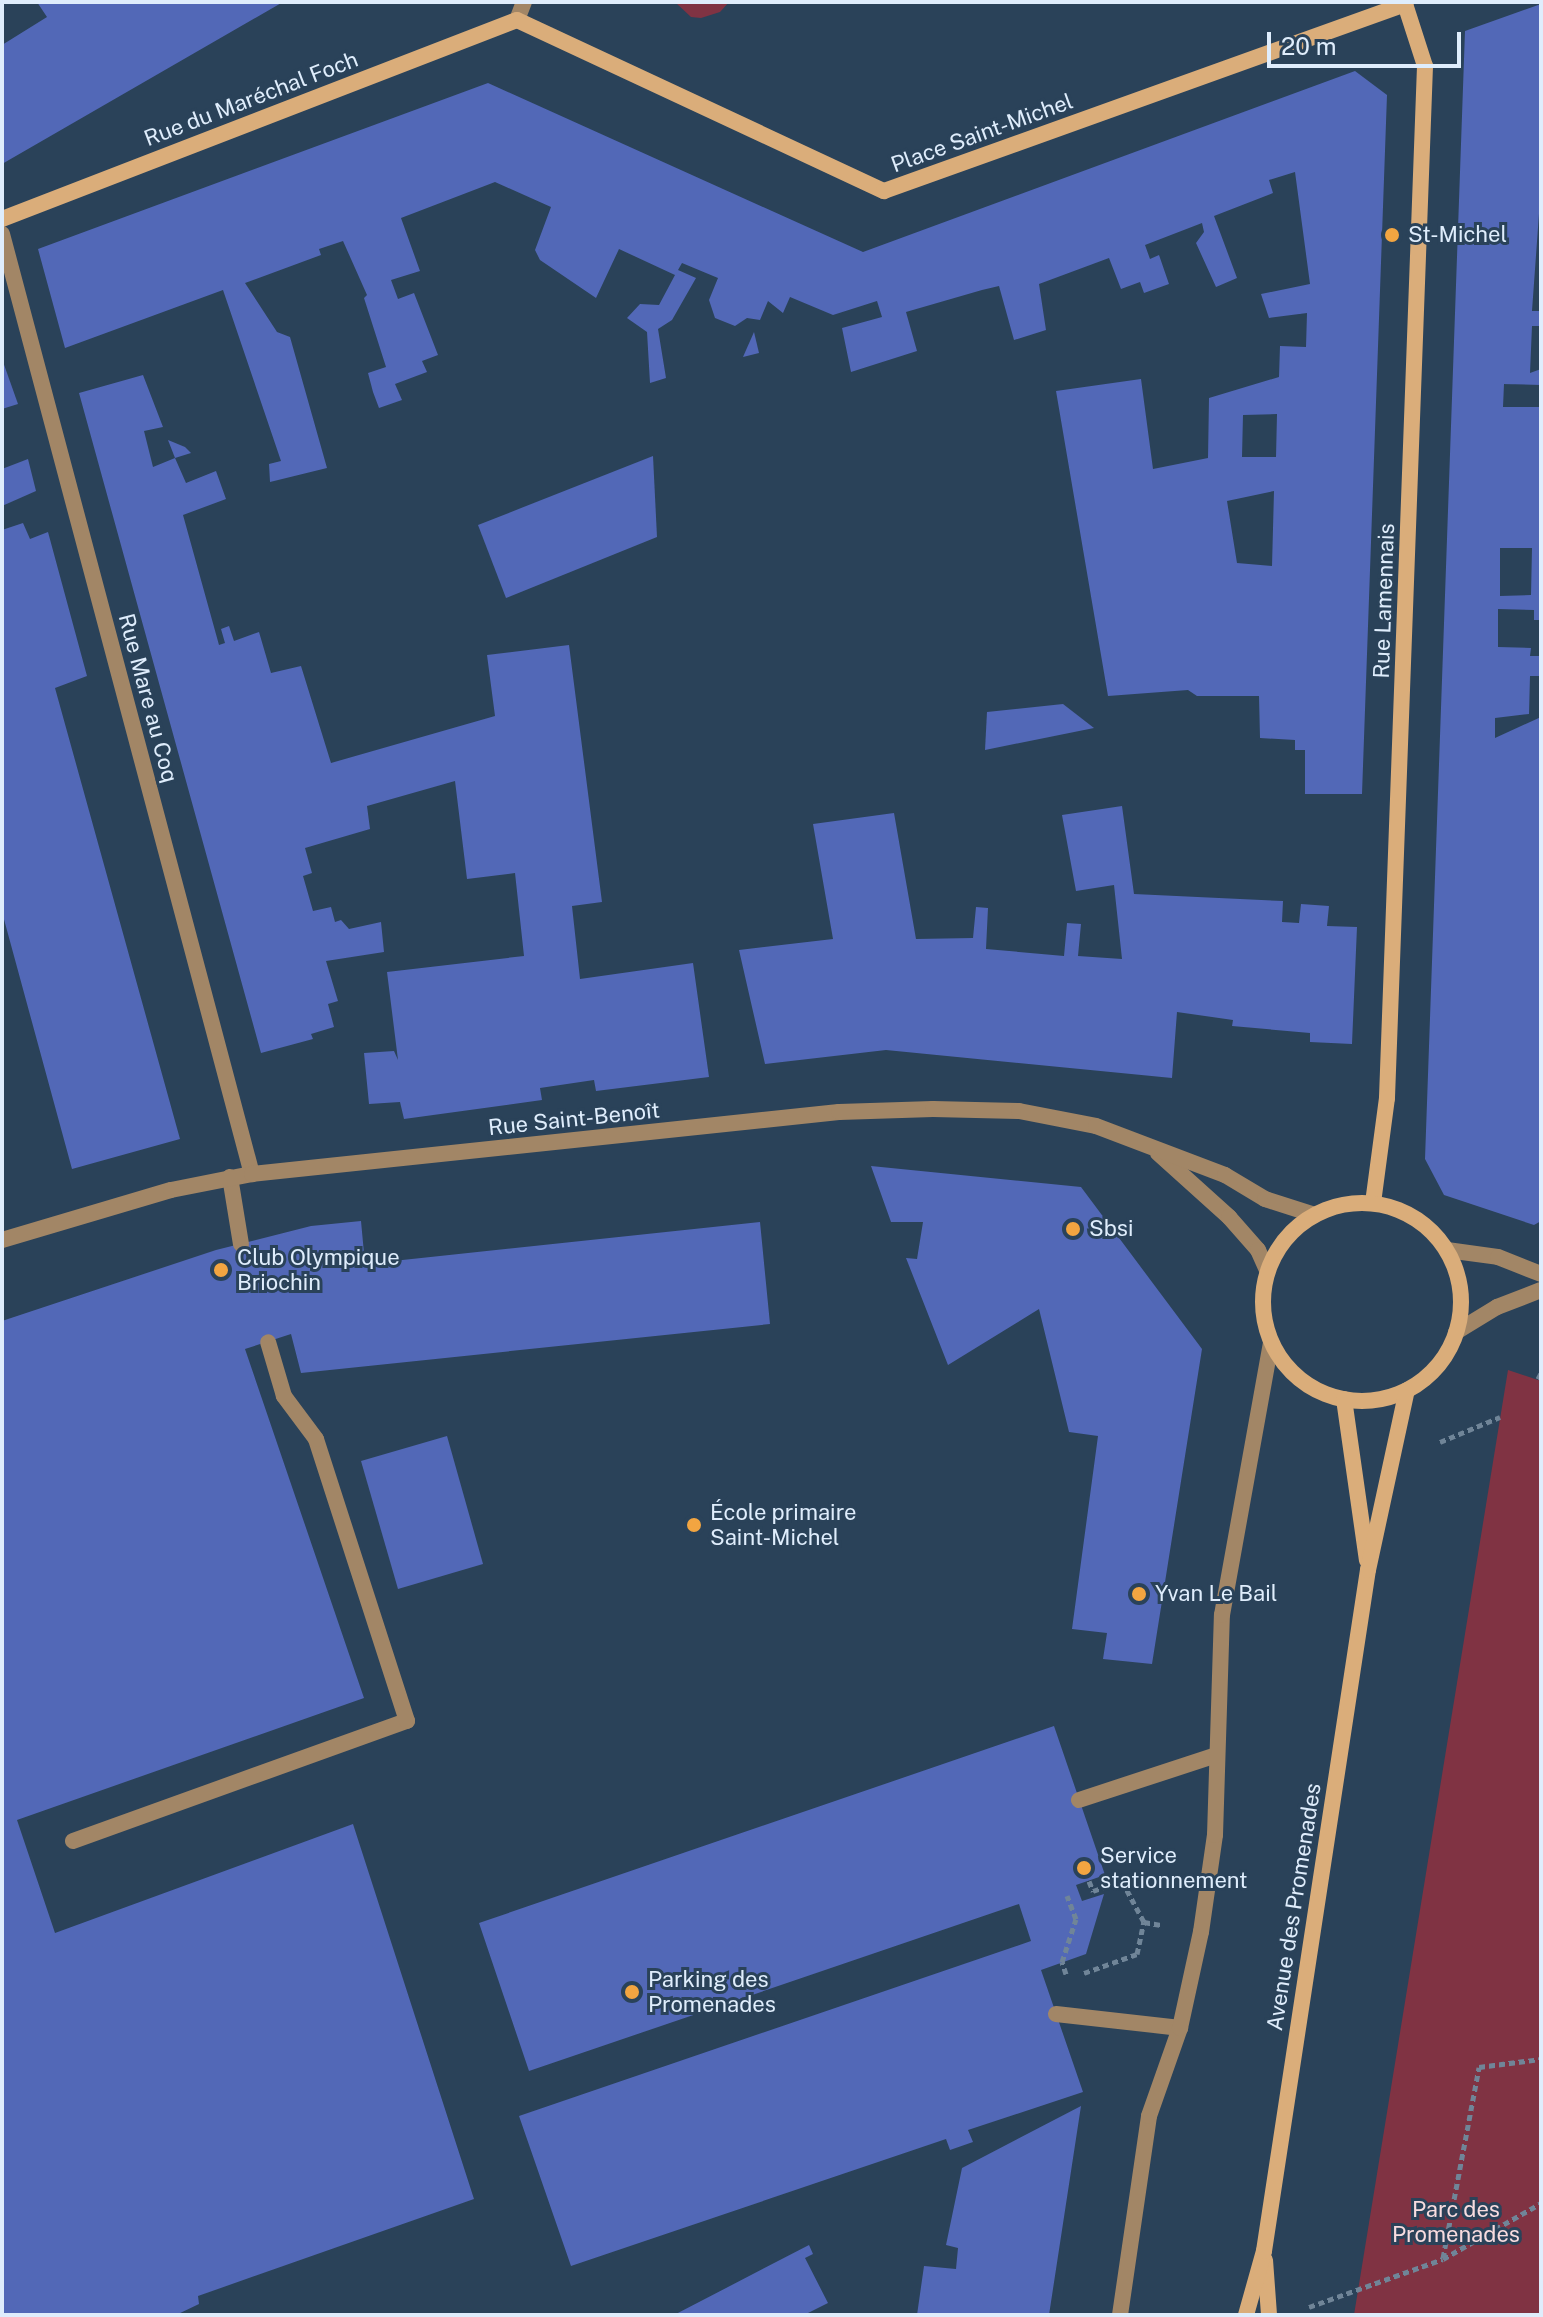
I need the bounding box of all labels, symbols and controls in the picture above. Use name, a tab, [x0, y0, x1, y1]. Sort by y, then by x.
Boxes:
scale bar	[1271, 16, 1465, 66]
text: 20 m	[1281, 32, 1337, 60]
street label: Rue du Maréchal Foch	[140, 46, 362, 152]
street label: Place Saint-Michel	[887, 88, 1077, 178]
place label: St-Michel	[1408, 222, 1507, 248]
marker: St-Michel	[1383, 226, 1401, 244]
street label: Rue Lamennais	[1368, 523, 1400, 679]
street label: Rue Mare au Coq	[113, 611, 183, 785]
street label: Rue Saint-Benoît	[487, 1097, 661, 1141]
place label: Sbsi	[1089, 1216, 1133, 1242]
marker: Sbsi	[1064, 1220, 1082, 1238]
place label: Club Olympique Briochin	[237, 1244, 400, 1296]
marker: Club Olympique Briochin	[212, 1261, 230, 1279]
place label: École primaire Saint-Michel	[710, 1499, 857, 1550]
marker: École primaire Saint-Michel	[685, 1516, 703, 1534]
place label: Yvan Le Bail	[1155, 1581, 1278, 1607]
marker: Yvan Le Bail	[1130, 1585, 1148, 1603]
street label: Avenue des Promenades	[1261, 1781, 1327, 2033]
place label: Service stationnement	[1100, 1842, 1248, 1894]
marker: Service stationnement	[1075, 1859, 1093, 1877]
place label: Parking des Promenades	[648, 1966, 776, 2018]
marker: Parking des Promenades	[623, 1983, 641, 2001]
park label: Parc des Promenades	[1392, 2196, 1520, 2248]

